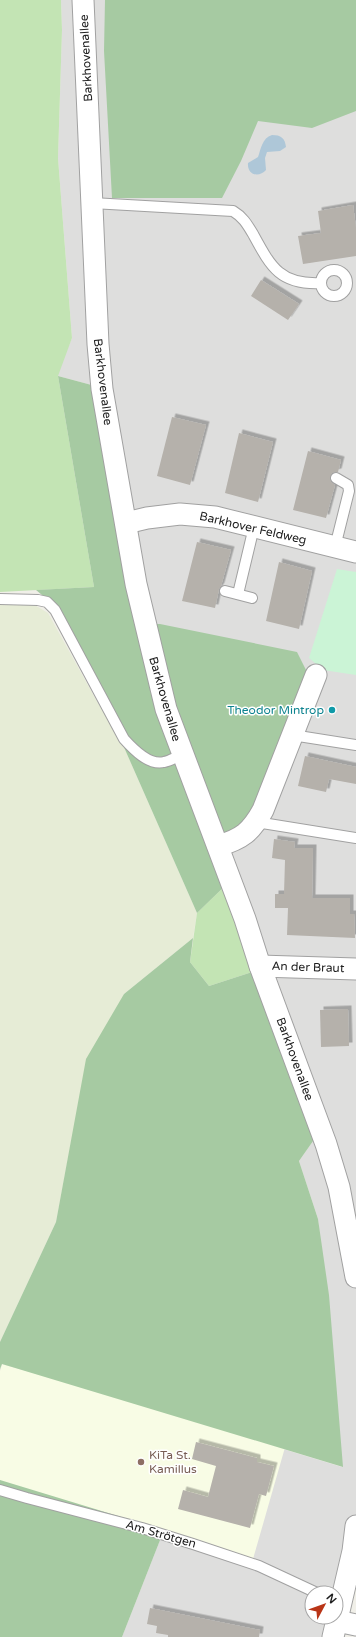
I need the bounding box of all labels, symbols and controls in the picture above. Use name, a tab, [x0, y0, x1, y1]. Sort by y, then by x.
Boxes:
street label: Barkhovenallee	[77, 14, 95, 102]
street label: Barkhovenallee	[91, 338, 115, 426]
street label: Barkhover Feldweg	[198, 509, 308, 547]
street label: Barkhovenallee	[146, 655, 184, 743]
place label: Theodor Mintrop	[227, 703, 324, 717]
marker: Theodor Mintrop	[327, 705, 337, 715]
street label: An der Braut	[271, 959, 345, 975]
street label: Barkhovenallee	[273, 1016, 317, 1103]
place label: KiTa St. Kamillus	[149, 1448, 197, 1476]
marker: KiTa St. Kamillus	[136, 1457, 146, 1467]
street label: Am Strötgen	[124, 1517, 198, 1551]
north arrow	[304, 1585, 344, 1625]
text: N	[323, 1591, 339, 1606]

